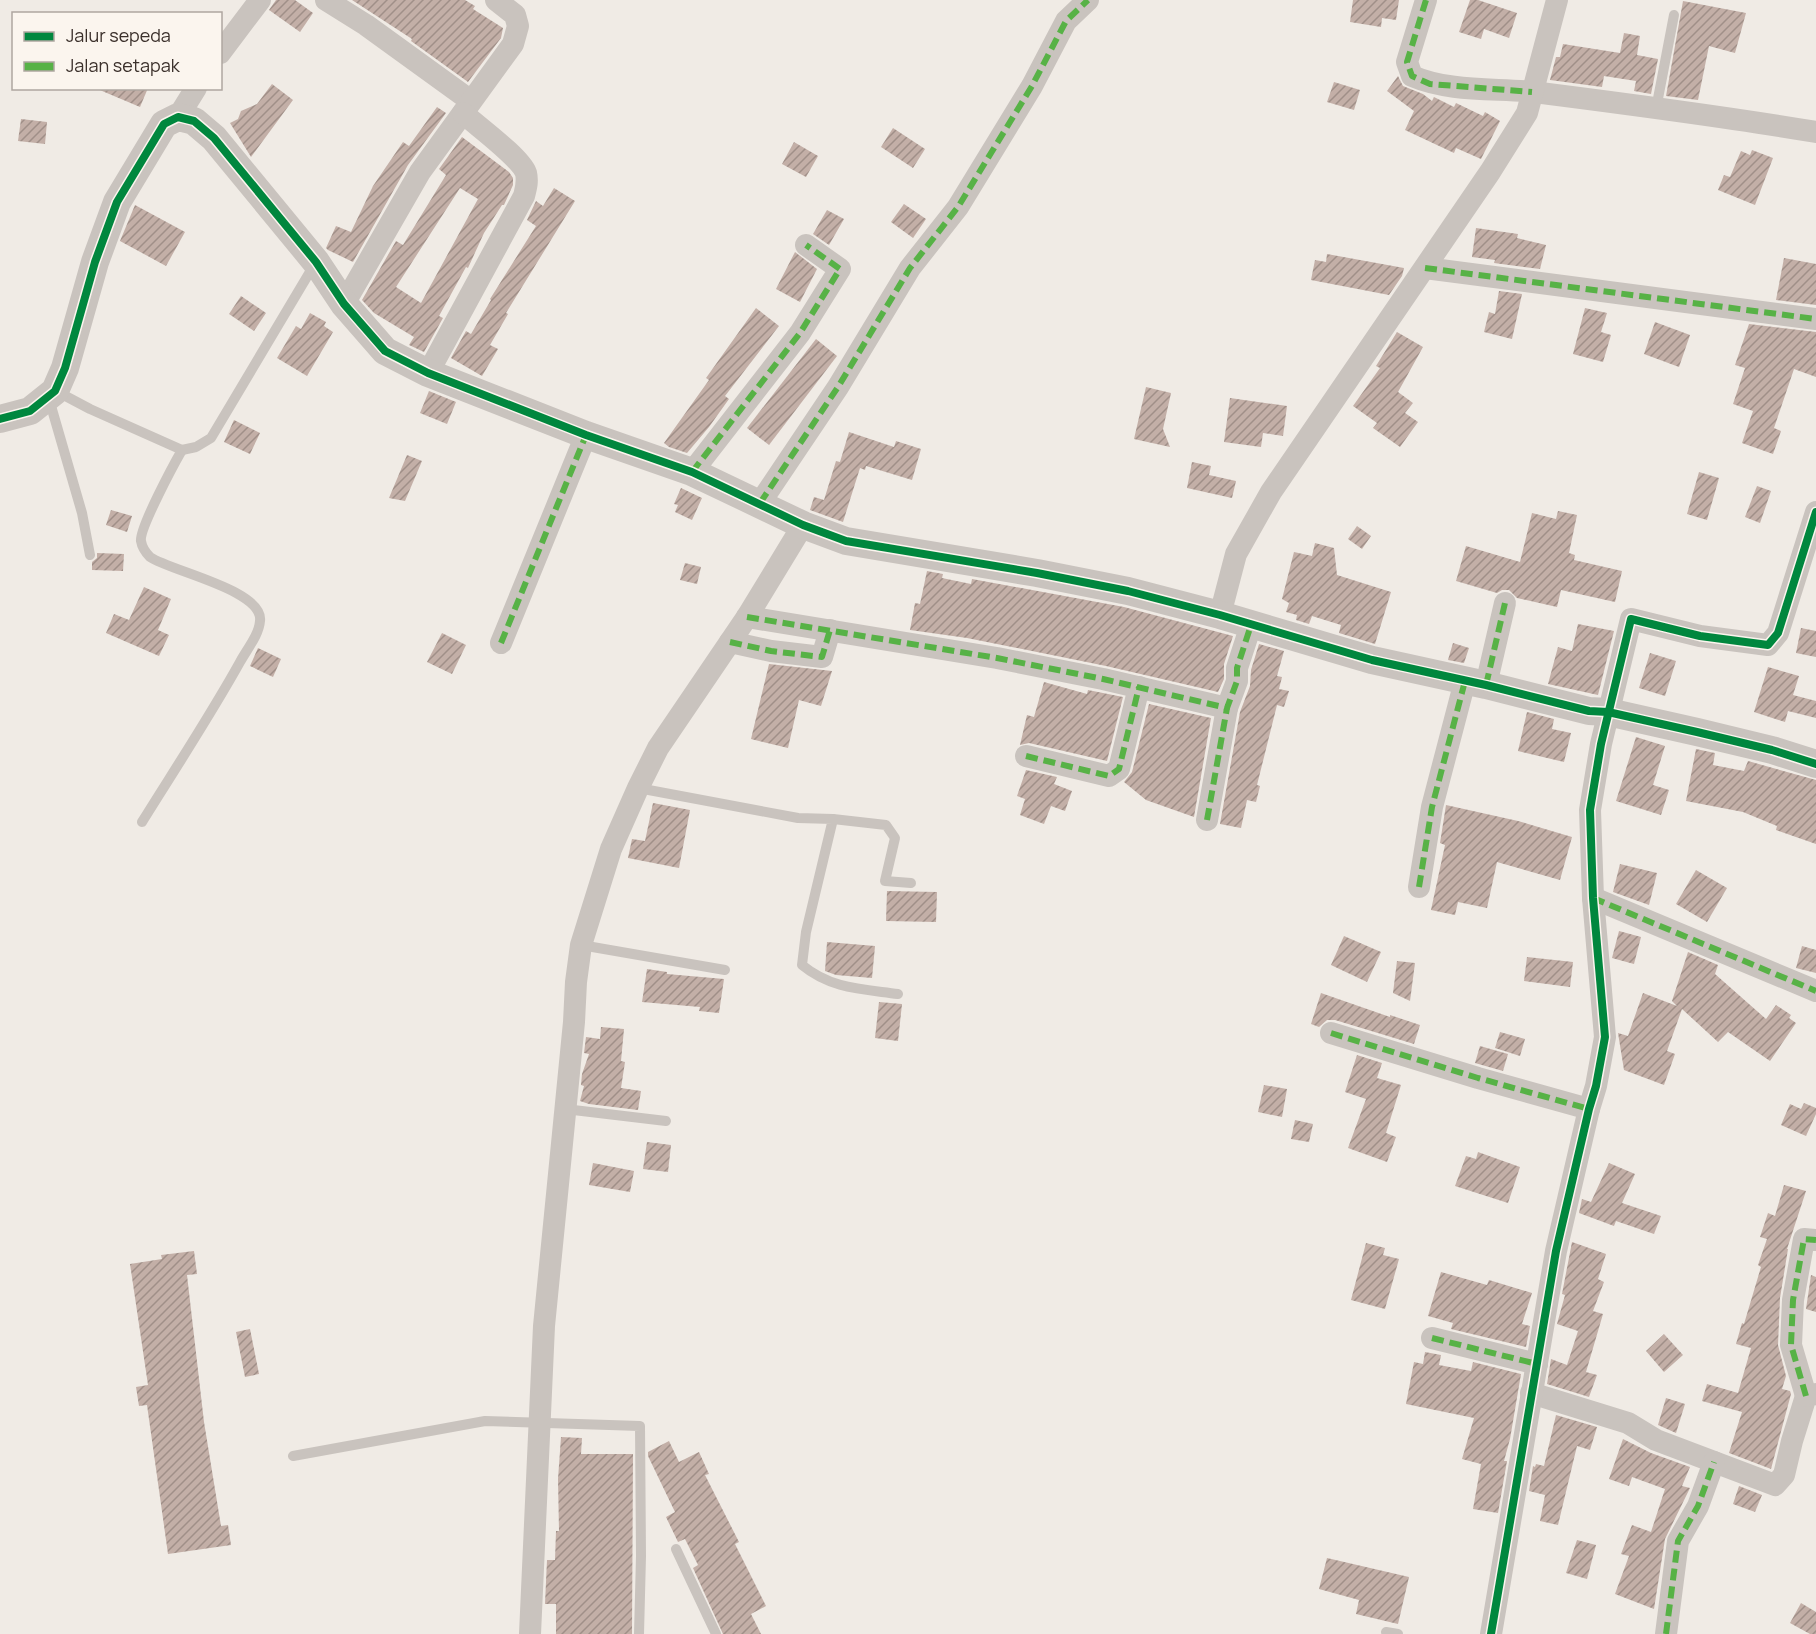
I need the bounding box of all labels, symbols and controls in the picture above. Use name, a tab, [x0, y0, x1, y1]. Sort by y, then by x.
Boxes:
legend	[12, 12, 222, 90]
text: Jalur sepeda	[66, 23, 171, 47]
text: Jalan setapak	[66, 53, 181, 77]

